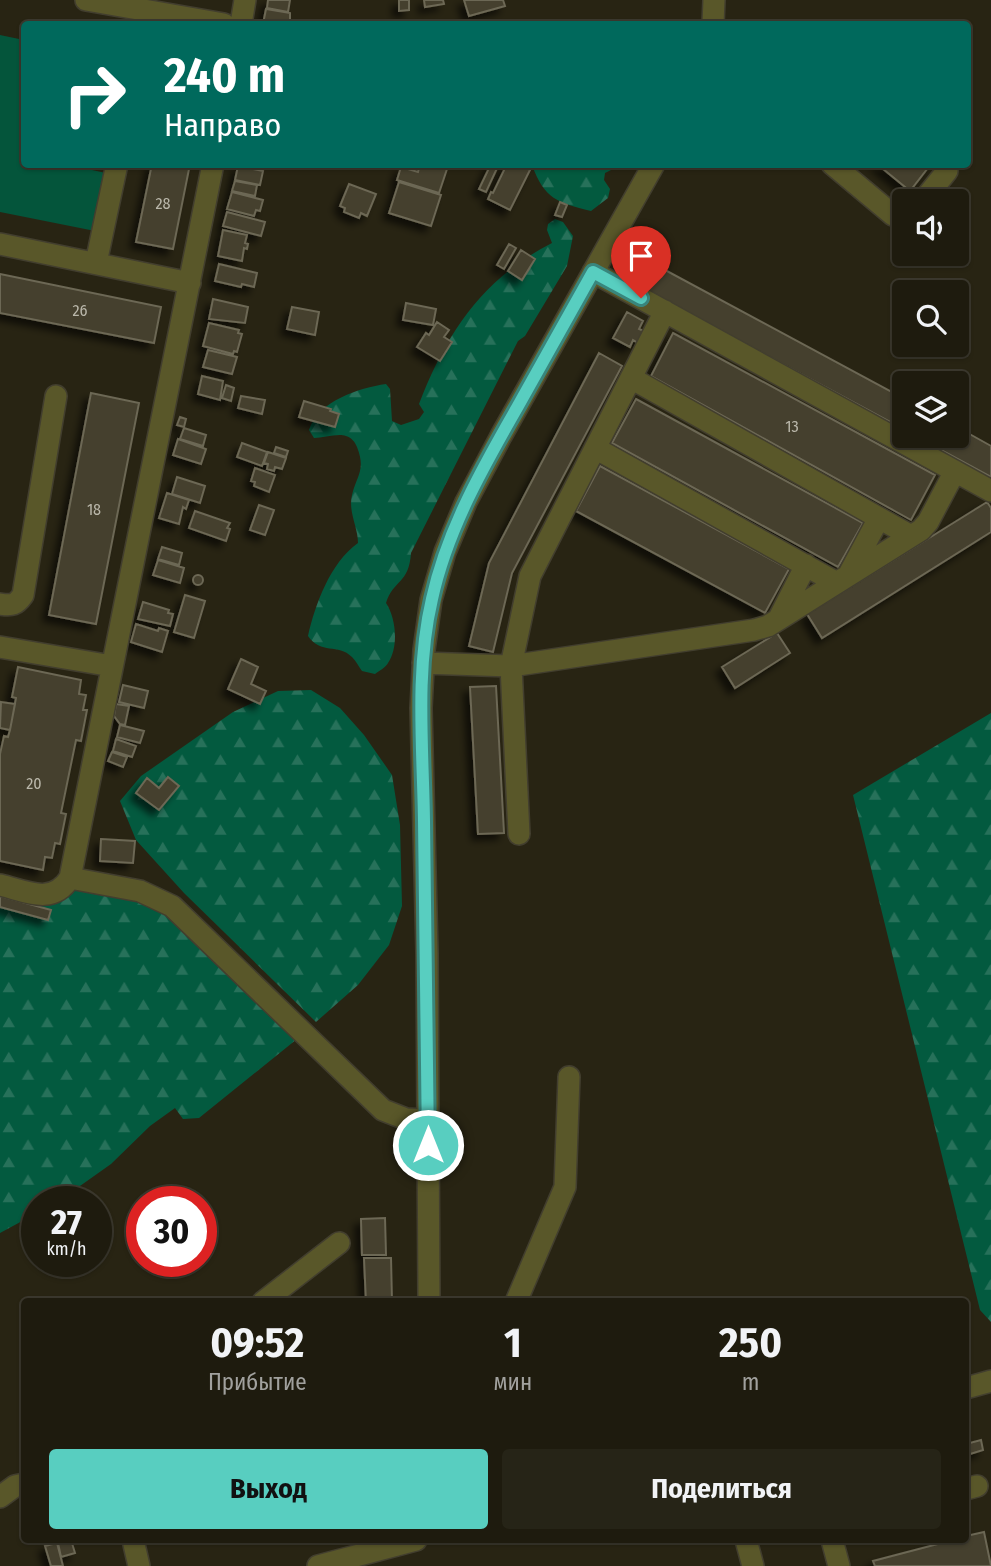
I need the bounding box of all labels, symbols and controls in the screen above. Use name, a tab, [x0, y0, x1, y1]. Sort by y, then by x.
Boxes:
text: 240 m	[164, 46, 285, 105]
icon: right	[49, 49, 140, 140]
text: Направо	[164, 106, 281, 144]
map controls	[892, 189, 969, 448]
button: sound	[892, 189, 969, 266]
house number: 28	[155, 194, 171, 213]
pin	[611, 226, 671, 298]
icon: arrive	[622, 237, 660, 275]
button: search	[892, 280, 969, 357]
house number: 26	[73, 301, 88, 320]
button: layers	[892, 371, 969, 448]
house number: 13	[785, 417, 799, 436]
house number: 18	[87, 500, 101, 519]
house number: 20	[26, 774, 42, 793]
position arrow	[391, 1108, 465, 1182]
speed limit sign: 30	[126, 1186, 217, 1277]
text: 27	[51, 1201, 82, 1243]
text: km/h	[46, 1238, 87, 1260]
text: 09:52	[210, 1318, 304, 1368]
text: 1	[504, 1318, 522, 1368]
text: 250	[719, 1318, 782, 1368]
text: Прибытие	[208, 1368, 307, 1396]
text: мин	[494, 1368, 532, 1396]
text: m	[742, 1368, 759, 1396]
button: Выход	[49, 1449, 488, 1529]
button: Поделиться	[502, 1449, 941, 1529]

